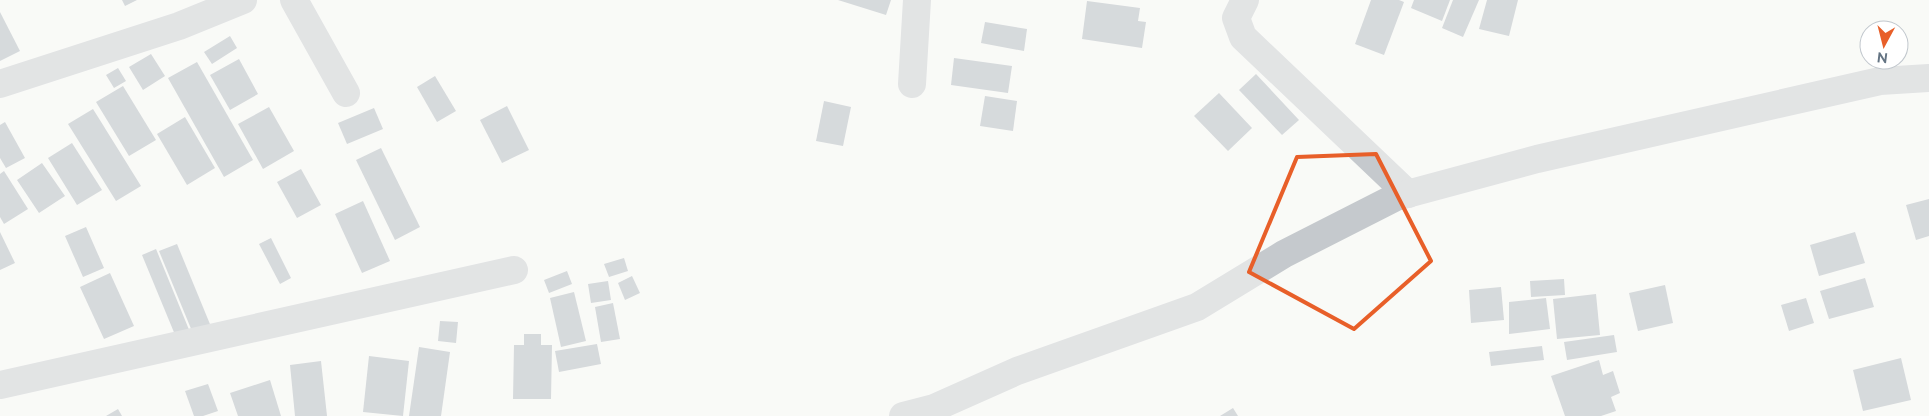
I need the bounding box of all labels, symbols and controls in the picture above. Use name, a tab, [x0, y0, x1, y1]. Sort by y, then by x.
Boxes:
north arrow	[1859, 20, 1909, 70]
text: N	[1876, 49, 1889, 66]

